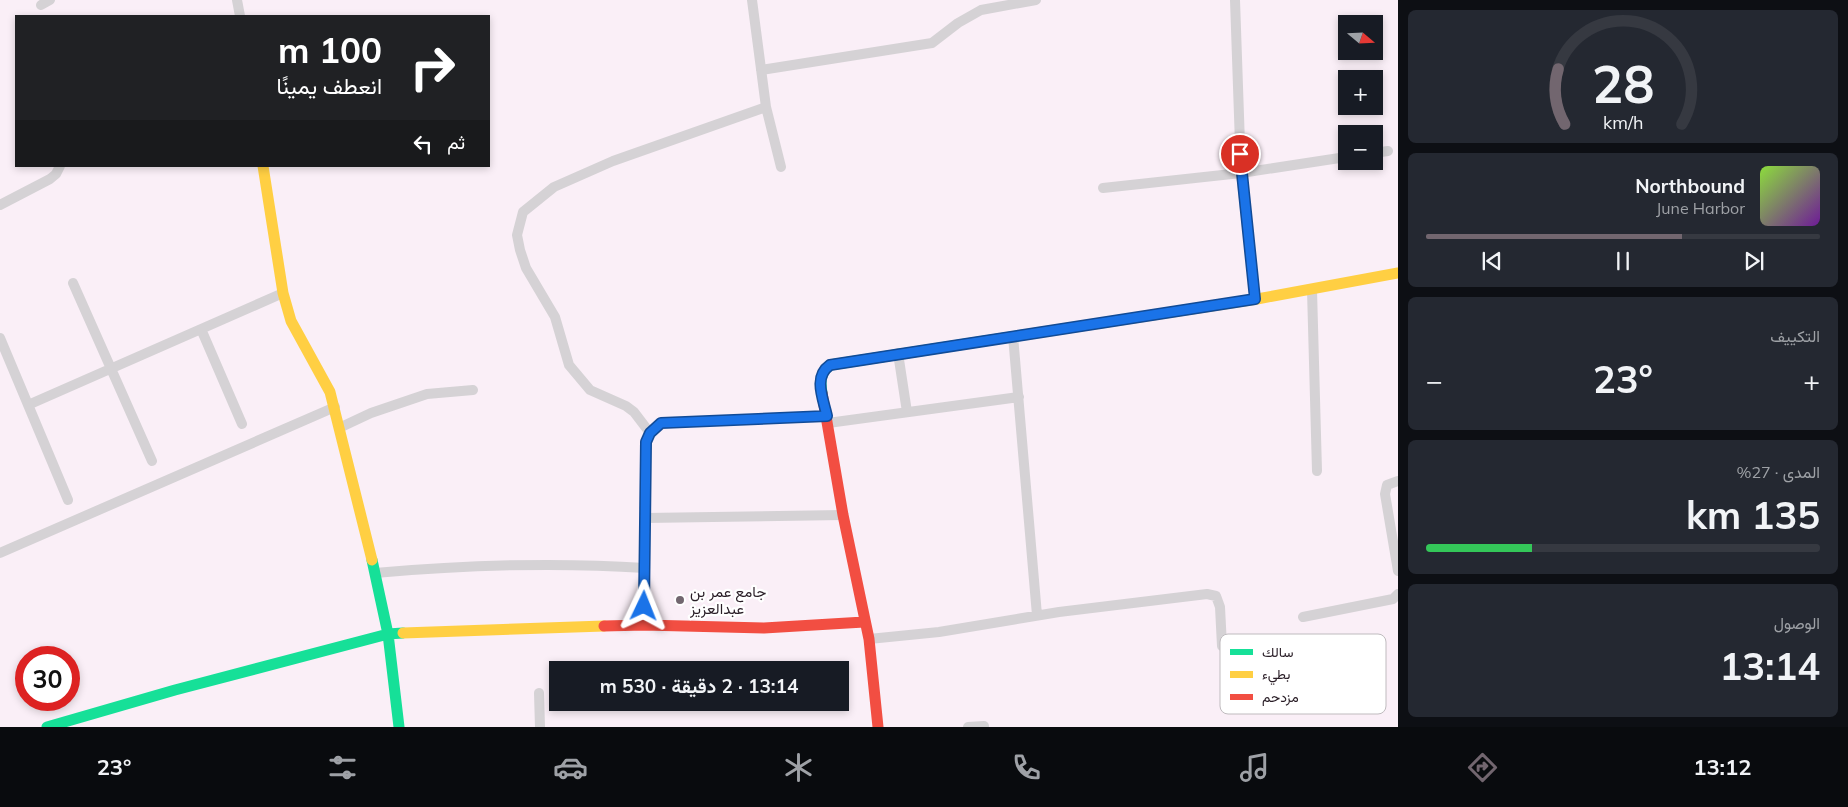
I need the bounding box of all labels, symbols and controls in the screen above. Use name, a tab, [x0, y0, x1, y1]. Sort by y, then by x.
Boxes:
north arrow	[1338, 15, 1382, 60]
map controls	[1338, 15, 1383, 170]
text: 100 m	[278, 28, 382, 72]
icon: right	[400, 35, 465, 100]
text: 28	[1592, 51, 1654, 116]
button: +	[1338, 70, 1383, 115]
text: انعطف يمينًا	[276, 72, 382, 100]
text: km/h	[1603, 111, 1643, 133]
button: −	[1338, 125, 1383, 170]
icon: left	[409, 130, 437, 158]
text: ثم	[447, 130, 465, 154]
pin	[1219, 133, 1261, 175]
icon: arrive	[1226, 140, 1254, 168]
text: Northbound	[1635, 174, 1745, 198]
text: June Harbor	[1656, 198, 1745, 218]
icon: previous	[1478, 247, 1506, 275]
icon: pause	[1609, 247, 1637, 275]
icon: next	[1740, 247, 1768, 275]
text: التكييف	[1770, 326, 1820, 346]
text: 23°	[1593, 355, 1653, 403]
text: −	[1426, 363, 1443, 398]
text: +	[1803, 363, 1820, 398]
text: المدى · 27%	[1736, 462, 1820, 482]
text: 135 km	[1686, 491, 1820, 539]
position arrow	[617, 579, 669, 631]
place label: جامع عمر بن عبدالعزيز	[689, 582, 766, 618]
marker: جامع عمر بن عبدالعزيز	[674, 594, 686, 606]
text: الوصول	[1774, 613, 1820, 633]
legend	[1220, 634, 1386, 714]
text: 13:14	[1719, 642, 1820, 690]
text: سالك	[1262, 643, 1293, 661]
speed limit sign: 30	[15, 646, 80, 711]
text: بطيء	[1262, 665, 1290, 686]
text: 13:14 · 2 دقيقة · 530 m	[600, 674, 798, 698]
text: مزدحم	[1262, 688, 1299, 706]
icon: filters	[325, 750, 360, 785]
icon: car	[553, 750, 588, 785]
icon: climate	[781, 750, 816, 785]
icon: phone	[1009, 750, 1044, 785]
icon: music	[1237, 750, 1272, 785]
icon: directions	[1465, 750, 1500, 785]
text: 23°	[97, 753, 131, 781]
text: 13:12	[1693, 753, 1751, 781]

